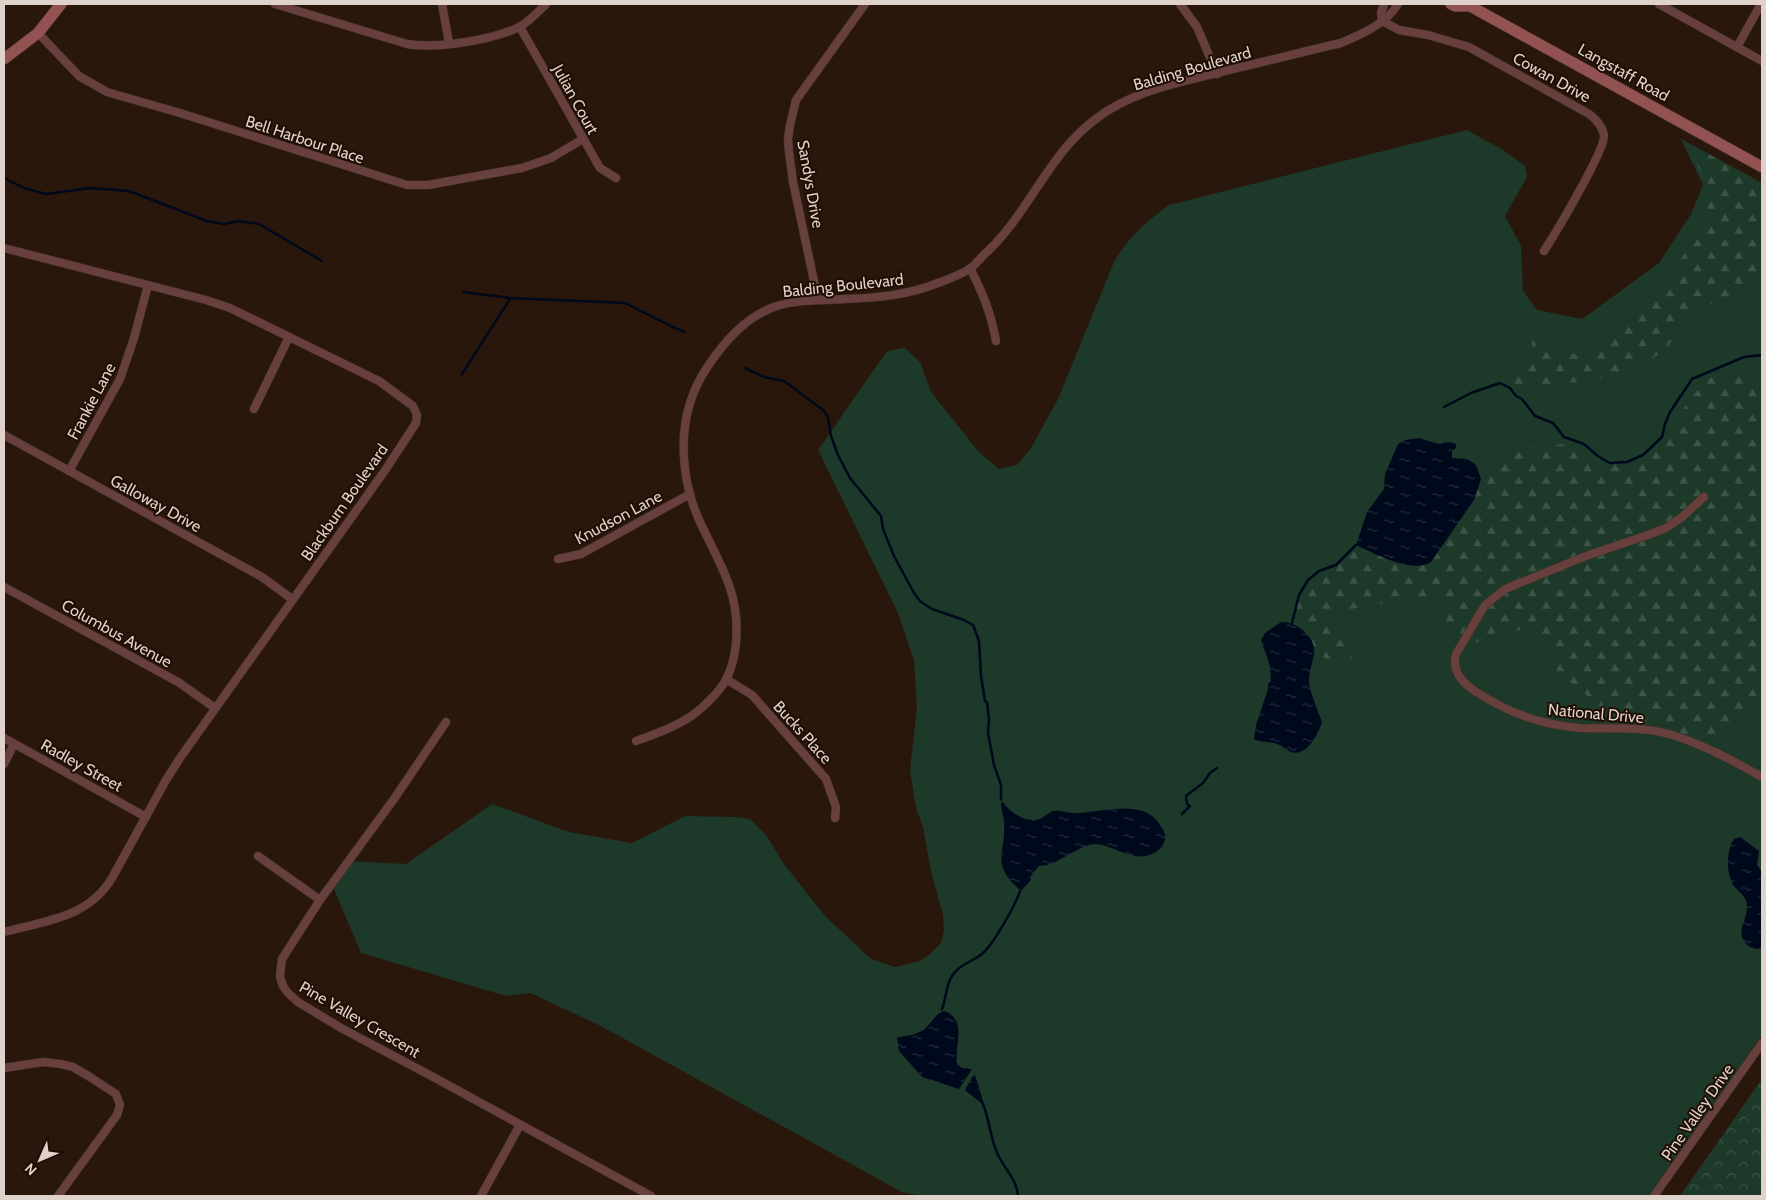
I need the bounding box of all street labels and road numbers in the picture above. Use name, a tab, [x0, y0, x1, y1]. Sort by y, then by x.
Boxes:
street label: Langstaff Road	[1575, 40, 1673, 105]
street label: Balding Boulevard	[1131, 43, 1253, 94]
street label: Cowan Drive	[1510, 48, 1594, 107]
street label: Julian Court	[548, 60, 603, 138]
street label: Bell Harbour Place	[243, 111, 366, 168]
street label: Sandys Drive	[793, 139, 828, 230]
street label: Balding Boulevard	[782, 270, 904, 301]
street label: Frankie Lane	[63, 360, 120, 443]
street label: Blackburn Boulevard	[297, 440, 392, 564]
street label: Galloway Drive	[107, 471, 205, 536]
street label: Knudson Lane	[571, 487, 665, 548]
street label: Columbus Avenue	[58, 595, 175, 672]
street label: Bucks Place	[769, 697, 836, 768]
street label: National Drive	[1547, 700, 1645, 727]
street label: Radley Street	[37, 735, 127, 796]
street label: Pine Valley Crescent	[296, 977, 424, 1062]
street label: Pine Valley Drive	[1657, 1060, 1738, 1164]

